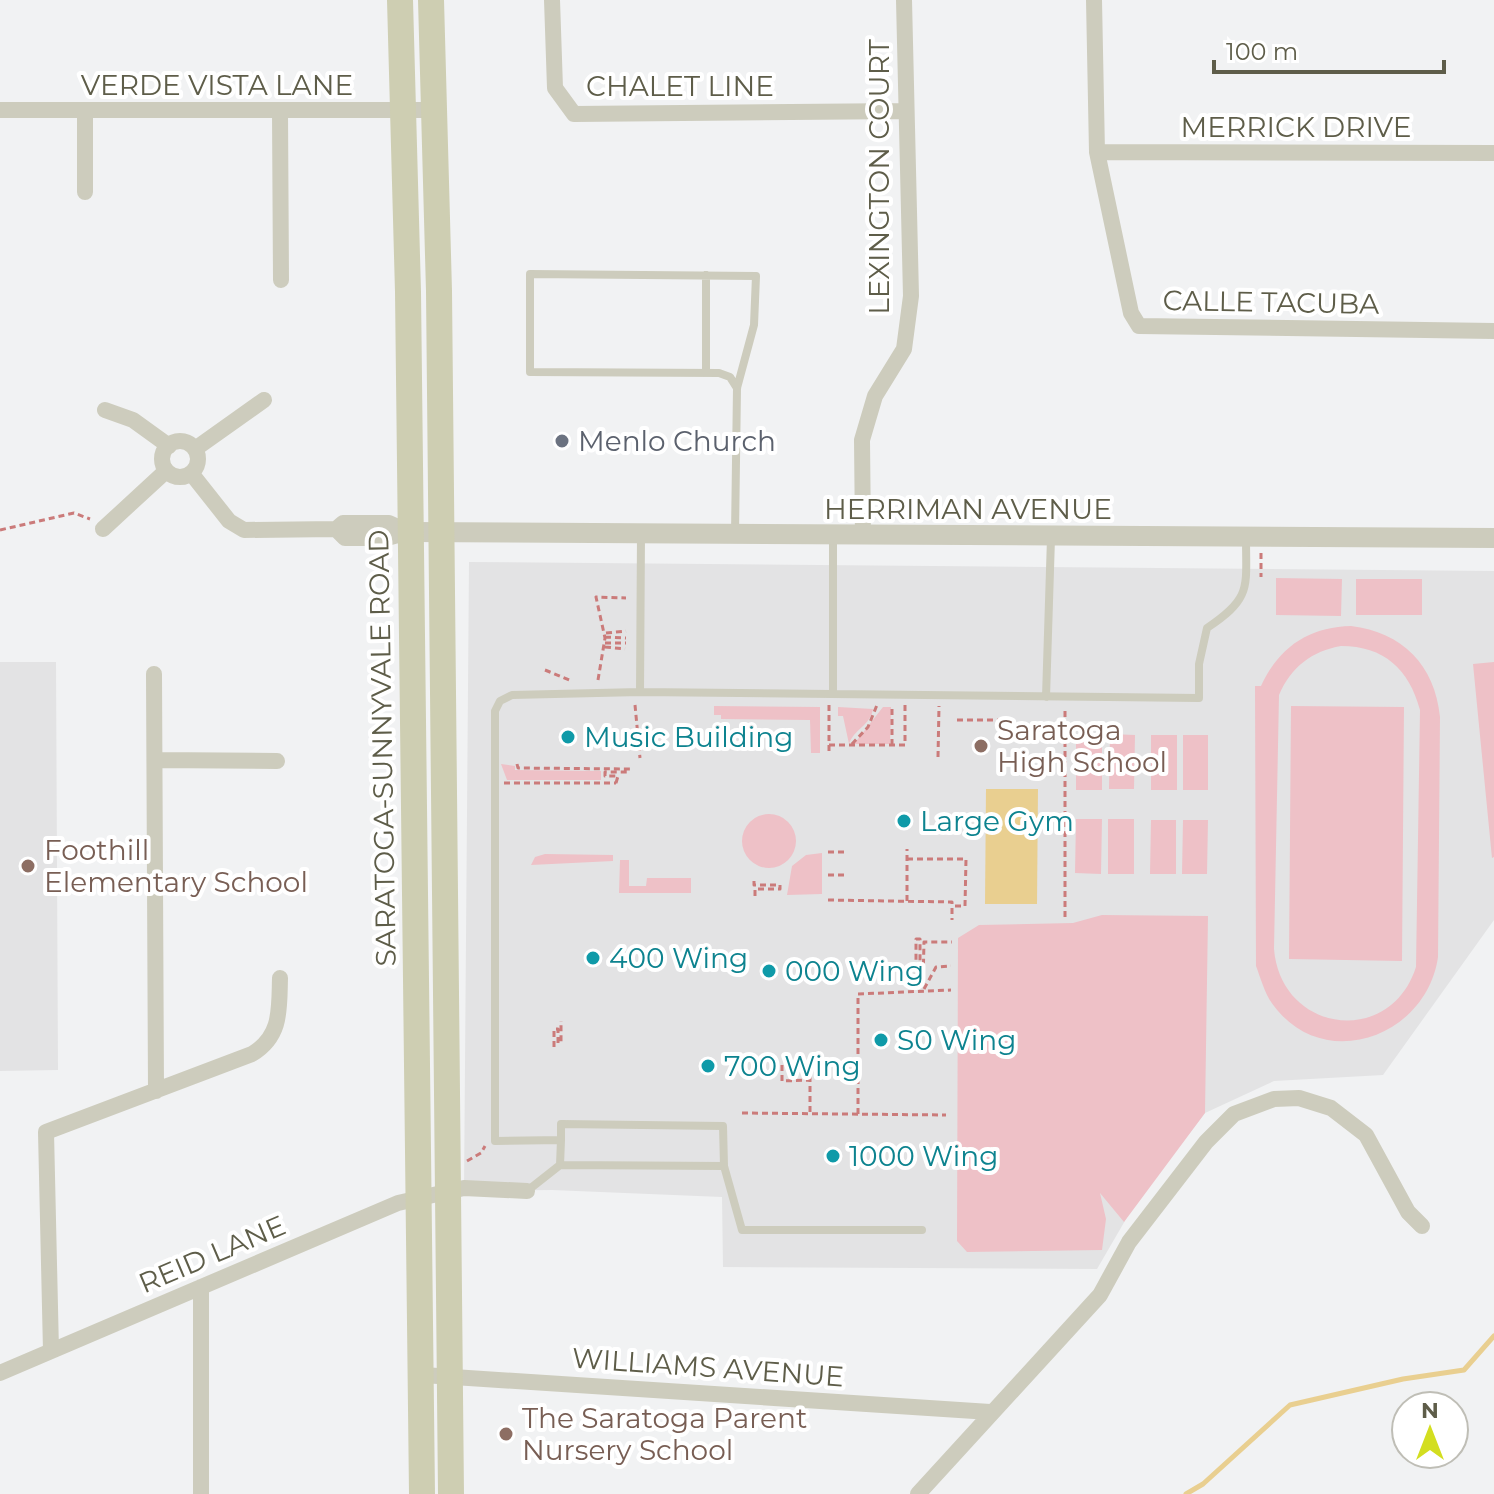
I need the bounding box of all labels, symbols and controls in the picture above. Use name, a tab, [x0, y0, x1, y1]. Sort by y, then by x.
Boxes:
scale bar	[1214, 24, 1444, 74]
text: 100 m	[1226, 37, 1298, 66]
street label: LEXINGTON COURT	[862, 39, 896, 315]
street label: VERDE VISTA LANE	[81, 68, 353, 102]
street label: CHALET LINE	[586, 69, 774, 103]
street label: MERRICK DRIVE	[1181, 110, 1411, 144]
street label: CALLE TACUBA	[1162, 283, 1380, 321]
place label: Menlo Church	[578, 424, 776, 458]
marker: Menlo Church	[553, 432, 571, 450]
street label: HERRIMAN AVENUE	[824, 492, 1112, 526]
street label: SARATOGA-SUNNYVALE ROAD	[361, 529, 403, 967]
place label: Saratoga High School	[997, 713, 1167, 779]
place label: Music Building	[584, 720, 793, 754]
marker: Music Building	[559, 728, 577, 746]
marker: Saratoga High School	[972, 737, 990, 755]
place label: Large Gym	[920, 804, 1074, 838]
marker: Large Gym	[895, 812, 913, 830]
place label: Foothill Elementary School	[44, 833, 308, 899]
marker: Foothill Elementary School	[19, 857, 37, 875]
place label: 400 Wing	[609, 941, 748, 975]
marker: 400 Wing	[584, 949, 602, 967]
place label: 000 Wing	[785, 954, 924, 988]
marker: 000 Wing	[760, 962, 778, 980]
place label: S0 Wing	[897, 1023, 1016, 1057]
marker: S0 Wing	[872, 1031, 890, 1049]
place label: 700 Wing	[724, 1049, 861, 1083]
marker: 700 Wing	[699, 1057, 717, 1075]
place label: 1000 Wing	[849, 1139, 998, 1173]
marker: 1000 Wing	[824, 1147, 842, 1165]
street label: REID LANE	[134, 1208, 290, 1300]
street label: WILLIAMS AVENUE	[571, 1341, 845, 1393]
north arrow	[1390, 1390, 1470, 1470]
text: N	[1421, 1397, 1439, 1424]
place label: The Saratoga Parent Nursery School	[522, 1401, 807, 1467]
marker: The Saratoga Parent Nursery School	[497, 1425, 515, 1443]

